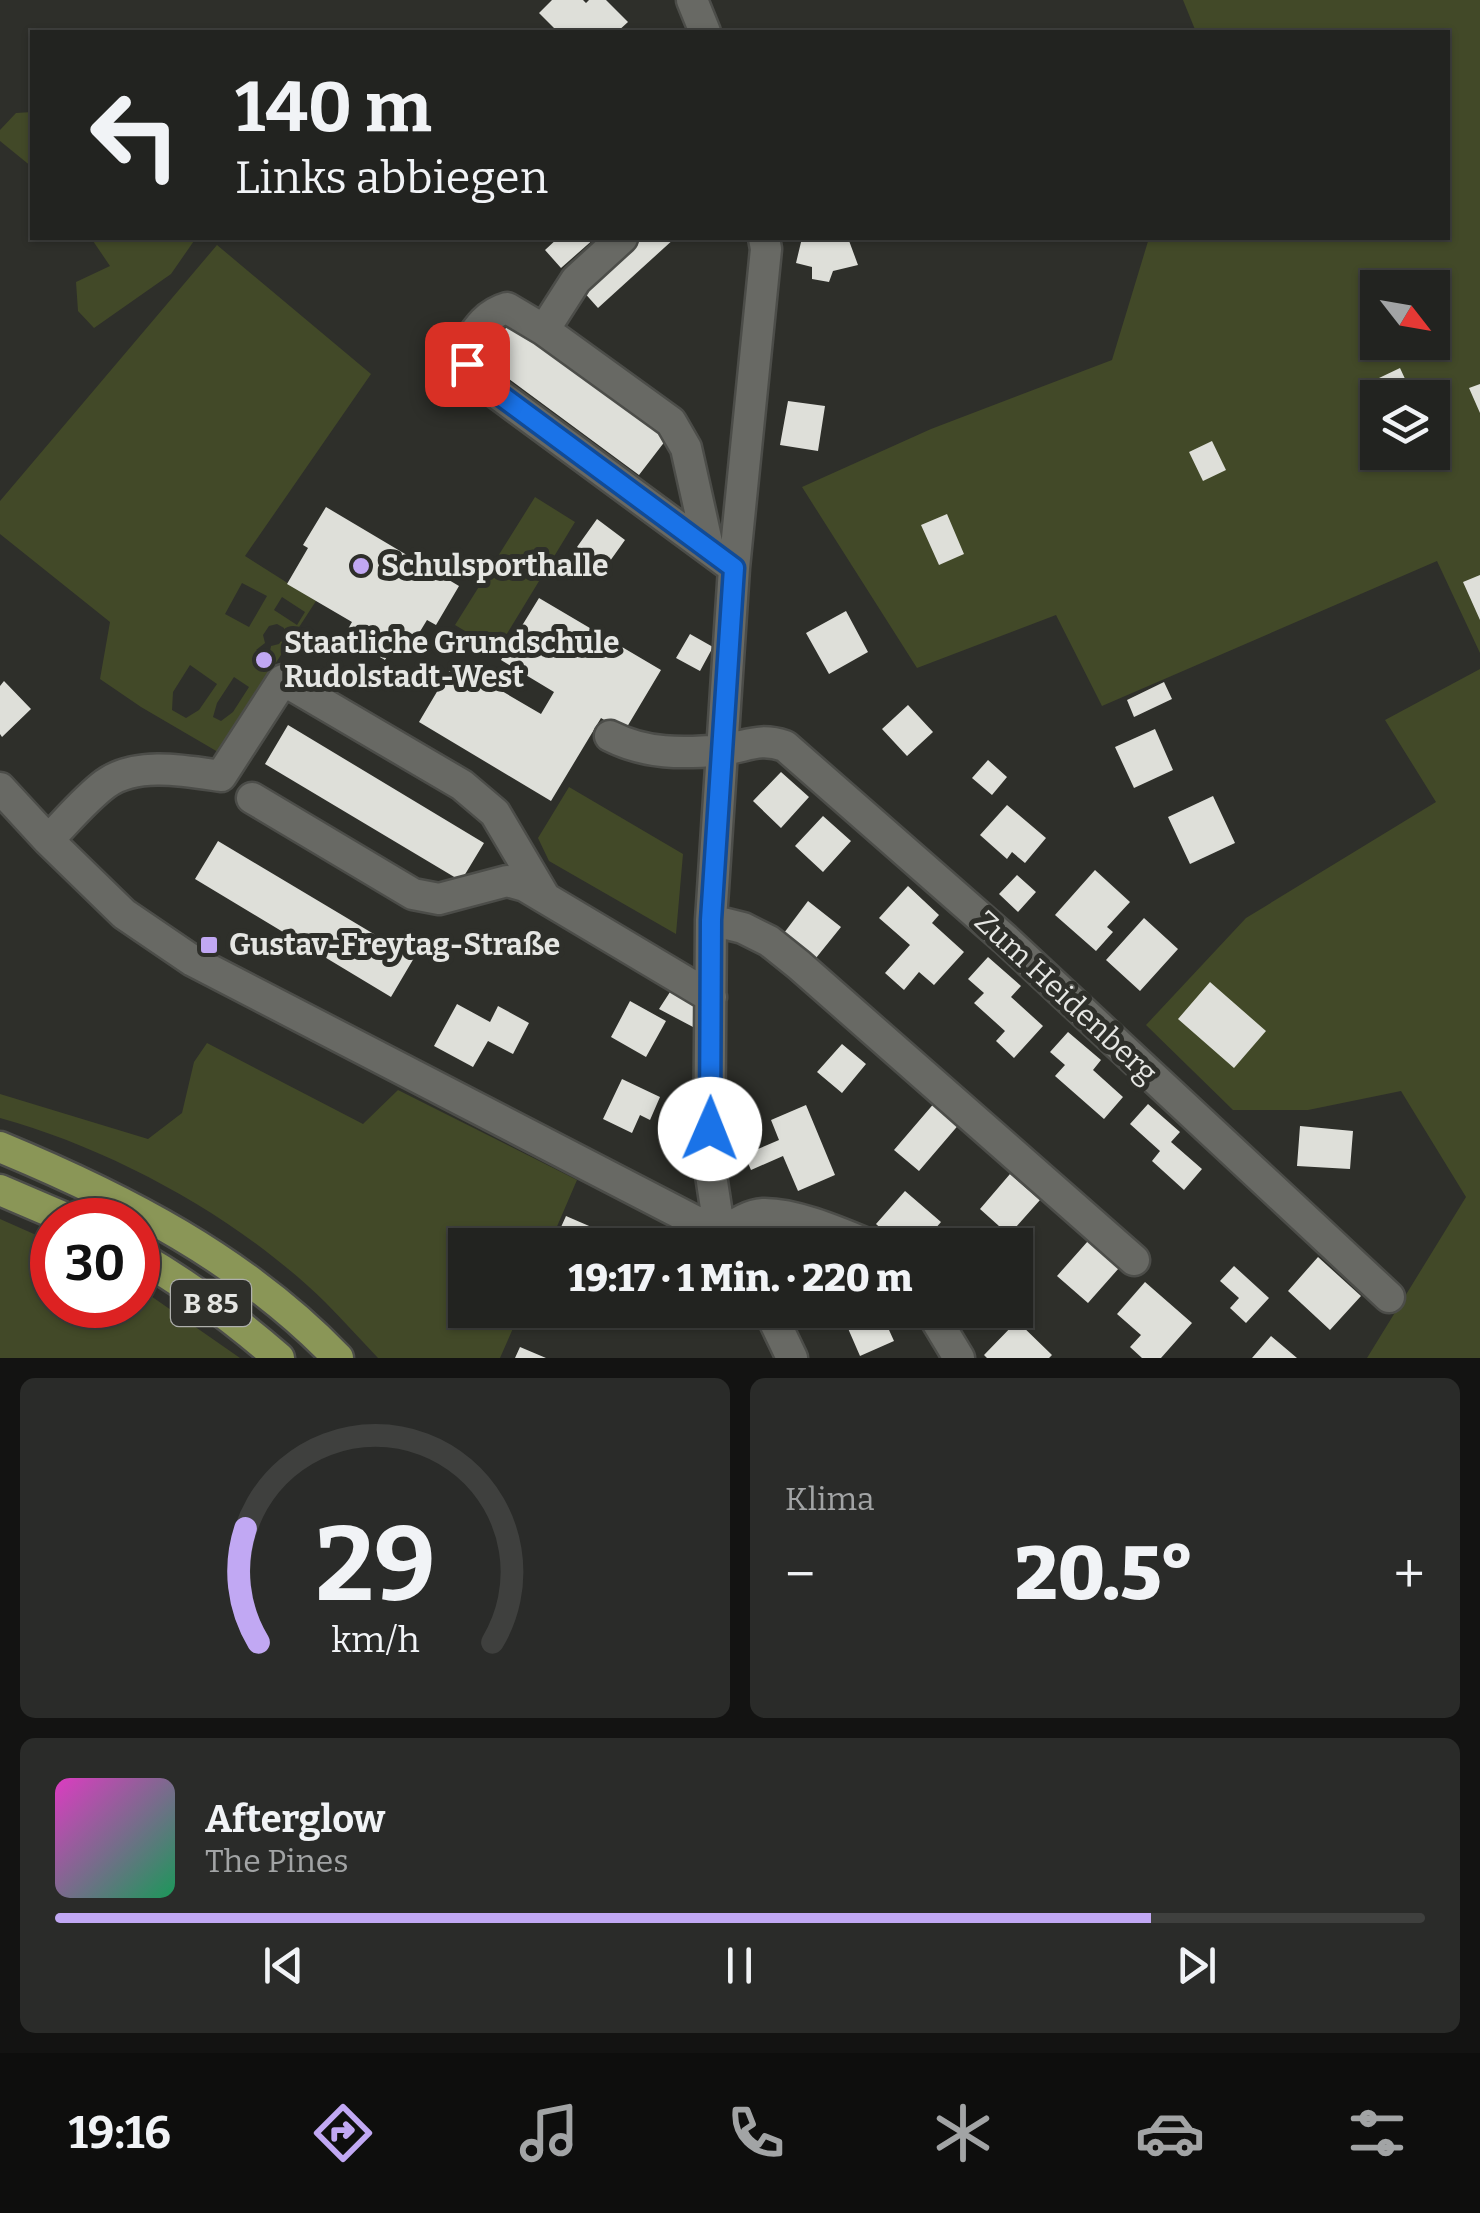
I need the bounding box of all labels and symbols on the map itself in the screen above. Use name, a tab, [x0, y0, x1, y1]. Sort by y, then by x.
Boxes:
north arrow	[1360, 270, 1450, 360]
pin	[425, 322, 510, 407]
place label: Schulsporthalle	[381, 548, 608, 584]
marker: Schulsporthalle	[350, 555, 372, 577]
place label: Staatliche Grundschule Rudolstadt-West	[284, 625, 620, 695]
marker: Staatliche Grundschule Rudolstadt-West	[253, 649, 275, 671]
street label: Zum Heidenberg	[967, 903, 1165, 1091]
place label: Gustav-Freytag-Straße	[229, 927, 560, 963]
marker: Gustav-Freytag-Straße	[198, 934, 220, 956]
position arrow	[658, 1077, 762, 1181]
speed limit sign: 30	[30, 1198, 160, 1328]
road number: B 85	[171, 1280, 251, 1326]

